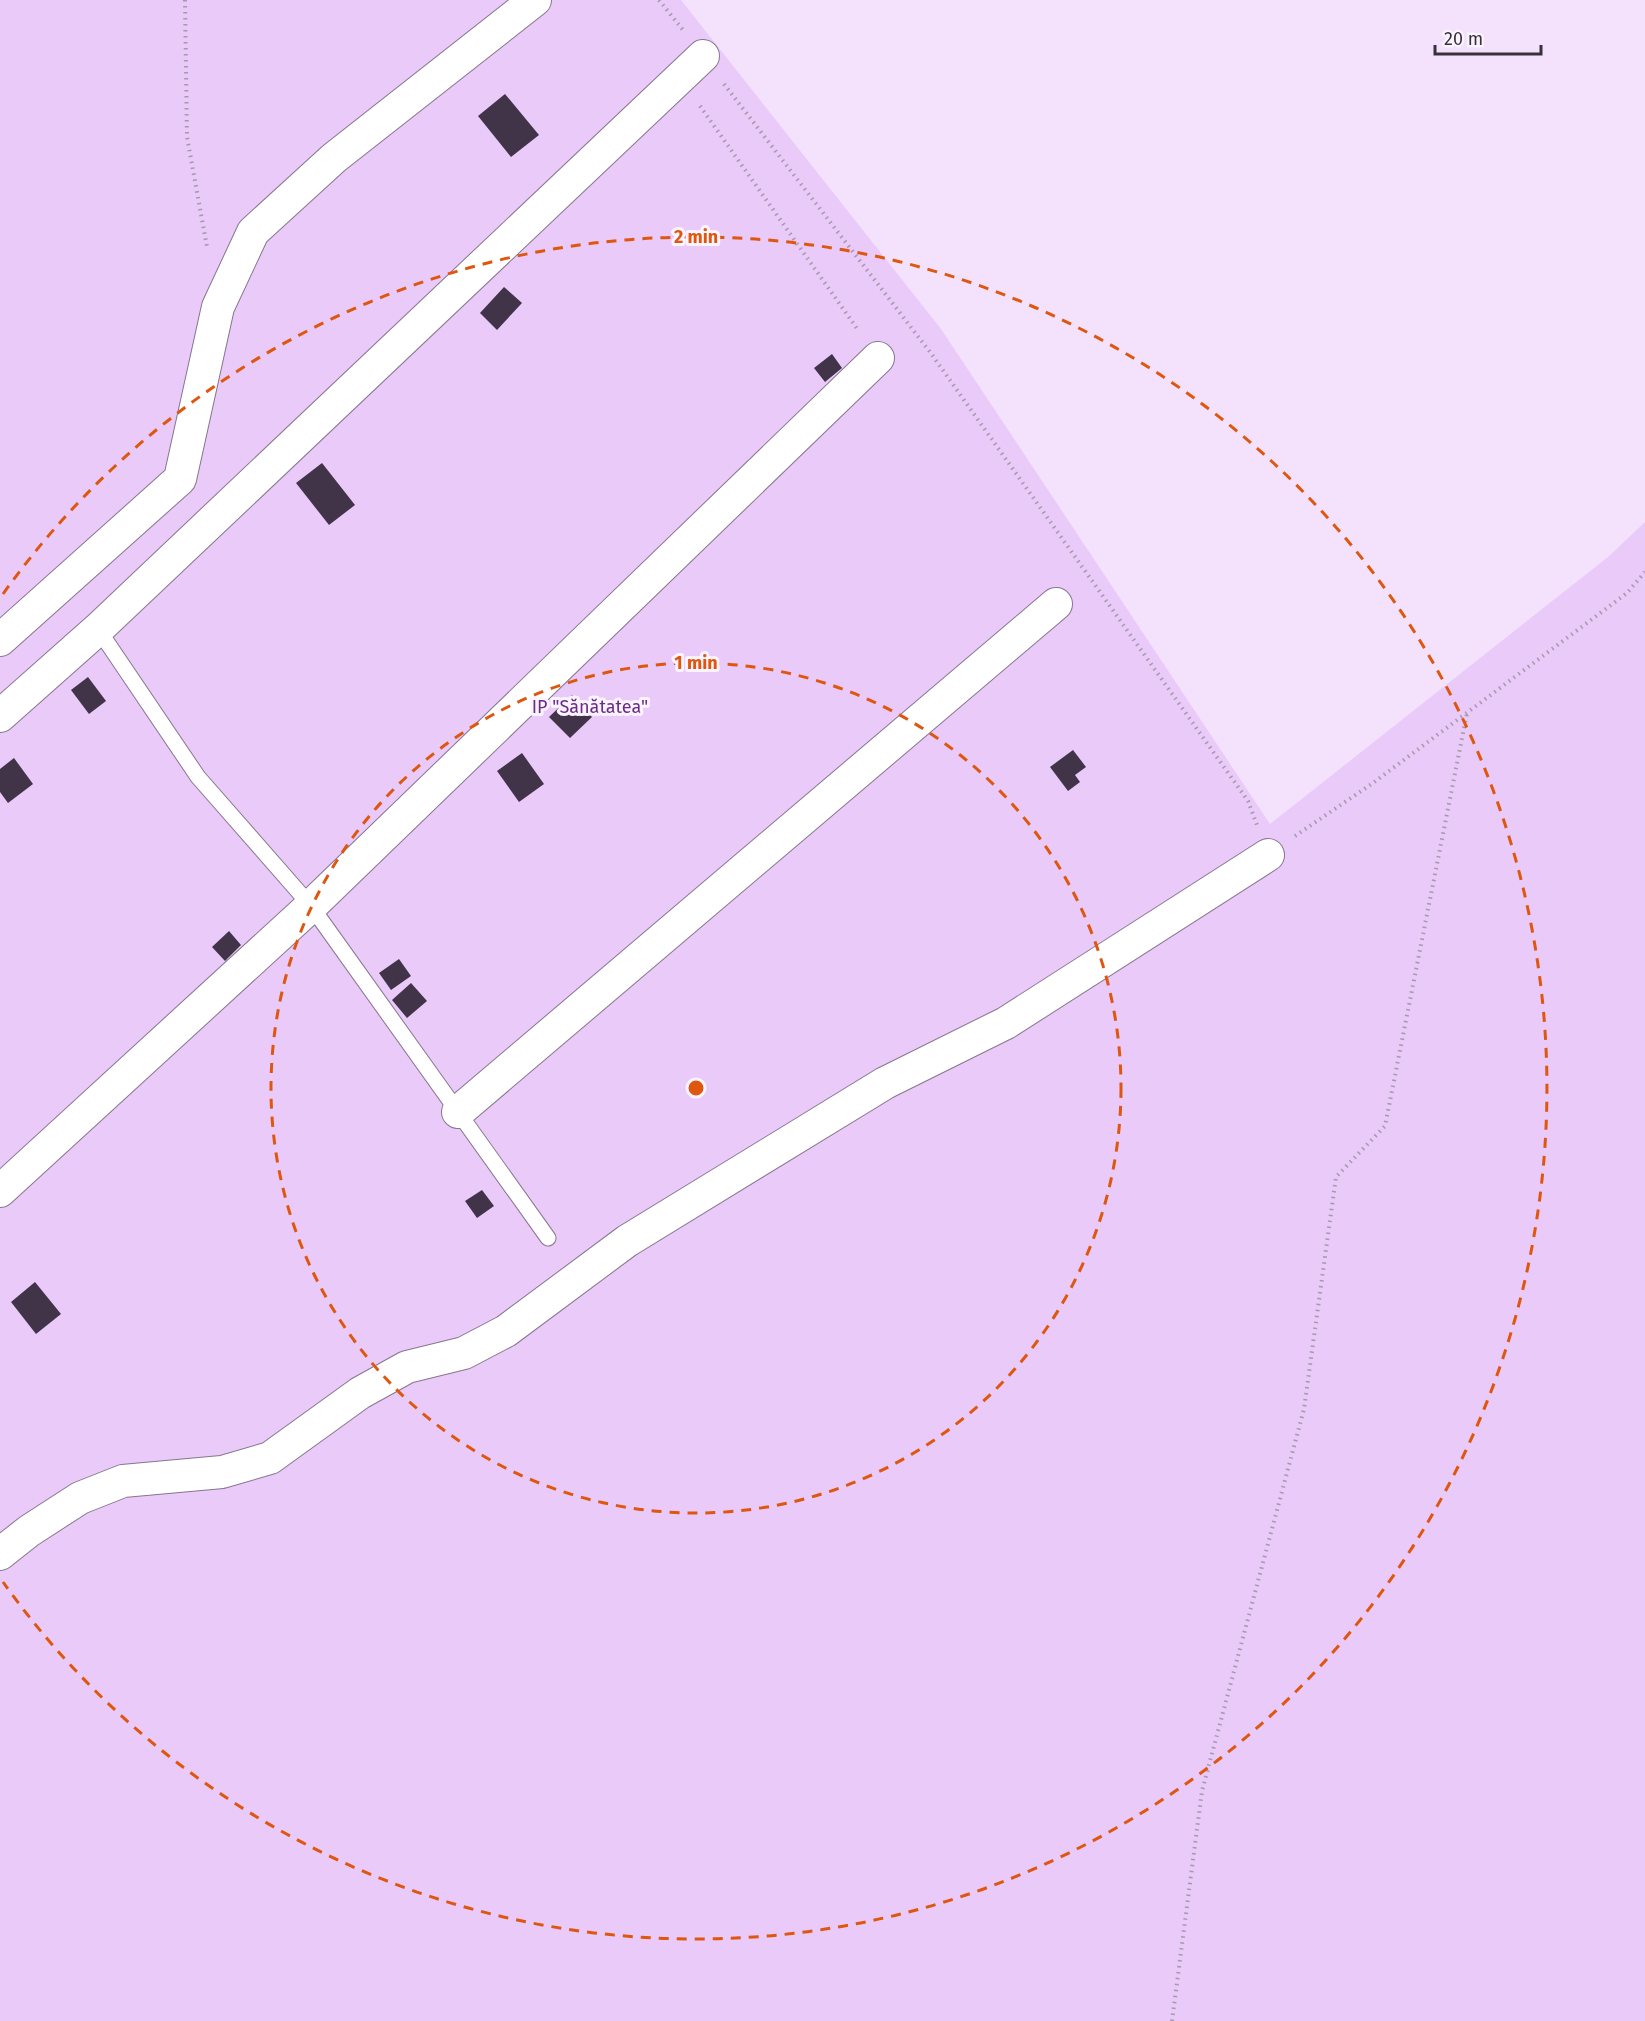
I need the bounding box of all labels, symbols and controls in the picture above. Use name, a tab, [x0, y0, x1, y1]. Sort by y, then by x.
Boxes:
scale bar	[1435, 18, 1542, 56]
text: 20 m	[1444, 28, 1483, 50]
text: 2 min	[674, 226, 718, 248]
text: 1 min	[674, 652, 718, 674]
park label: IP "Sănătatea"	[532, 696, 648, 718]
centre of rings	[686, 1078, 706, 1098]

